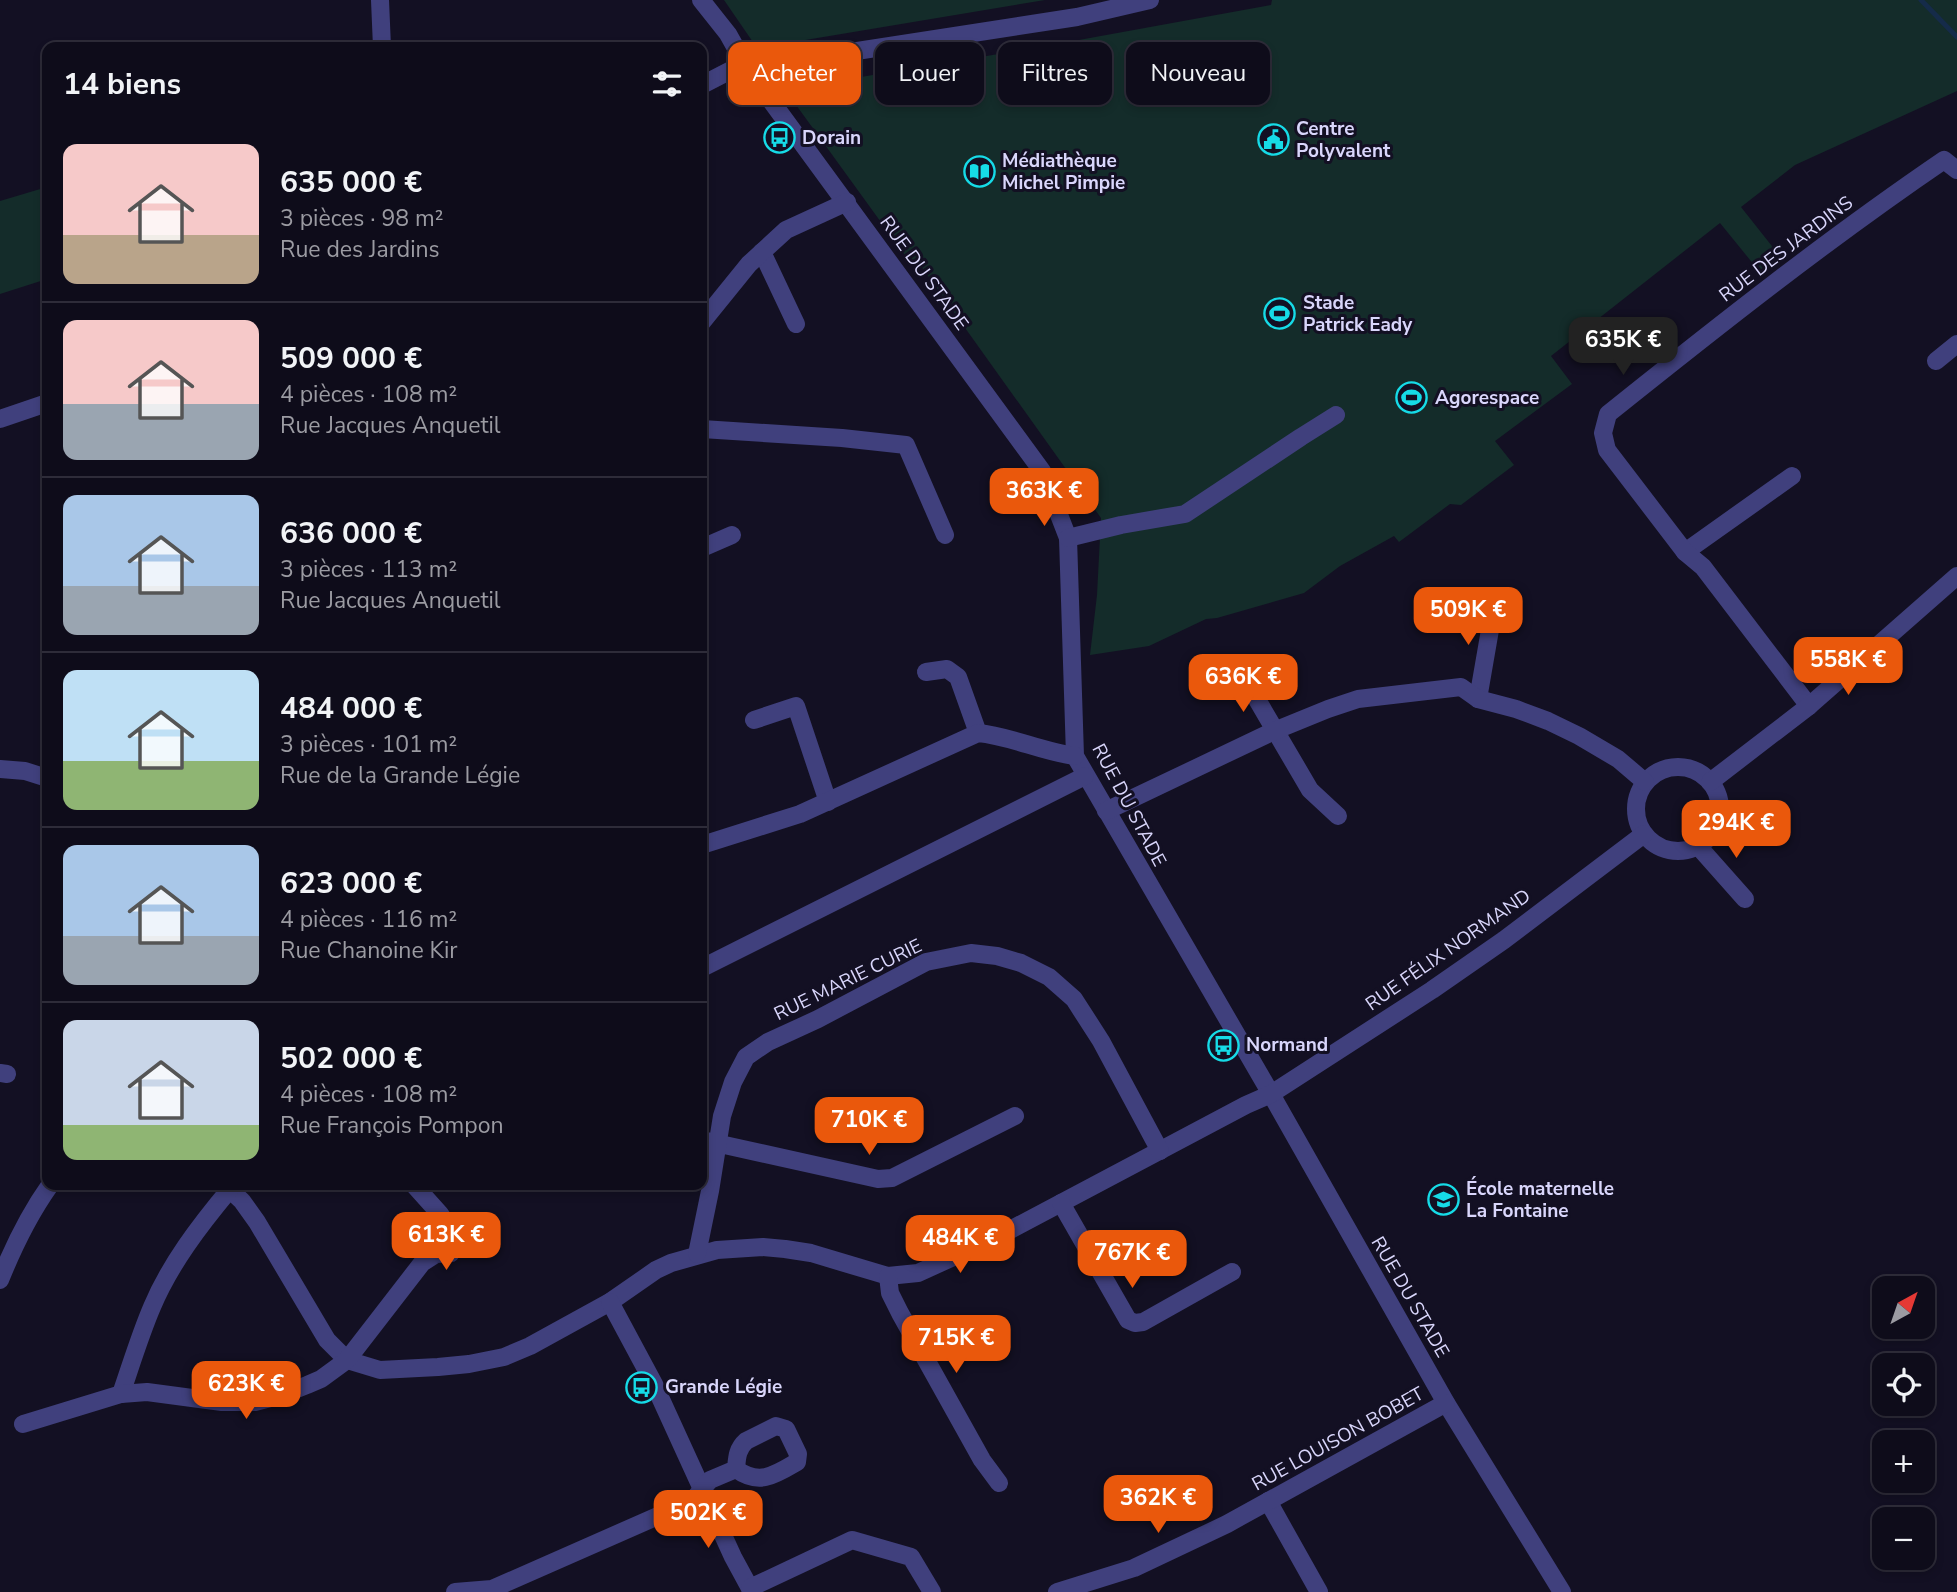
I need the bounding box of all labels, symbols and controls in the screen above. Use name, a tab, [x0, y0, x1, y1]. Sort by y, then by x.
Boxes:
chip: Acheter	[728, 42, 861, 105]
chip: Louer	[875, 42, 984, 105]
chip: Filtres	[998, 42, 1112, 105]
chip: Nouveau	[1126, 42, 1270, 105]
text: 14 biens	[63, 64, 181, 105]
icon: filters	[648, 65, 686, 103]
place label: Centre Polyvalent	[1296, 116, 1391, 164]
bus stop icon: Dorain	[762, 121, 796, 155]
public building icon: Centre Polyvalent	[1256, 123, 1290, 157]
place label: Dorain	[802, 125, 861, 151]
place label: Médiathèque Michel Pimpie	[1002, 148, 1125, 196]
library icon: Médiathèque Michel Pimpie	[962, 155, 996, 189]
text: 635 000 €	[280, 162, 422, 203]
icon: home	[119, 172, 203, 256]
street label: RUE DES JARDINS	[1714, 190, 1858, 308]
text: 3 pièces · 98 m²	[280, 203, 443, 234]
street label: RUE DU STADE	[874, 210, 974, 336]
text: Rue des Jardins	[280, 234, 440, 265]
place label: Stade Patrick Eady	[1303, 290, 1413, 338]
sports icon: Stade Patrick Eady	[1263, 297, 1297, 331]
pin: 635K €	[1566, 318, 1680, 377]
text: 635K €	[1585, 324, 1661, 355]
text: 509 000 €	[280, 338, 422, 379]
icon: home	[119, 348, 203, 432]
text: 4 pièces · 108 m²	[280, 379, 457, 410]
sports icon: Agorespace	[1395, 381, 1429, 415]
place label: Agorespace	[1435, 385, 1539, 411]
text: Rue Jacques Anquetil	[280, 410, 501, 441]
pin: 363K €	[987, 468, 1101, 528]
text: 363K €	[1006, 475, 1082, 506]
text: 636 000 €	[280, 513, 422, 554]
icon: home	[119, 523, 203, 607]
text: 3 pièces · 113 m²	[280, 554, 457, 585]
text: Rue Jacques Anquetil	[280, 585, 501, 616]
pin: 509K €	[1411, 588, 1525, 647]
text: 509K €	[1430, 594, 1506, 625]
pin: 558K €	[1791, 638, 1905, 697]
text: 558K €	[1810, 644, 1886, 675]
pin: 636K €	[1186, 654, 1300, 714]
text: 636K €	[1205, 661, 1281, 692]
text: 484 000 €	[280, 688, 422, 729]
icon: home	[119, 698, 203, 782]
text: 3 pièces · 101 m²	[280, 729, 457, 760]
street label: RUE DU STADE	[1086, 739, 1172, 871]
text: Rue de la Grande Légie	[280, 760, 520, 791]
pin: 294K €	[1679, 800, 1793, 860]
text: 294K €	[1698, 807, 1774, 838]
text: 623 000 €	[280, 863, 422, 904]
icon: home	[119, 873, 203, 957]
street label: RUE FÉLIX NORMAND	[1360, 883, 1536, 1017]
text: 4 pièces · 116 m²	[280, 904, 457, 935]
street label: RUE MARIE CURIE	[770, 933, 926, 1027]
text: Rue Chanoine Kir	[280, 935, 458, 966]
bus stop icon: Normand	[1206, 1028, 1240, 1062]
place label: Normand	[1246, 1032, 1328, 1058]
text: 502 000 €	[280, 1038, 422, 1079]
icon: home	[119, 1048, 203, 1132]
text: 4 pièces · 108 m²	[280, 1079, 457, 1110]
pin: 710K €	[812, 1098, 926, 1157]
text: 710K €	[831, 1104, 907, 1135]
text: Rue François Pompon	[280, 1110, 503, 1141]
place label: École maternelle La Fontaine	[1466, 1176, 1614, 1224]
school or university icon: École maternelle La Fontaine	[1426, 1183, 1460, 1217]
pin: 613K €	[389, 1212, 503, 1272]
pin: 484K €	[903, 1216, 1017, 1275]
text: 613K €	[408, 1219, 484, 1250]
text: 484K €	[922, 1222, 998, 1253]
pin: 767K €	[1075, 1230, 1189, 1290]
street label: RUE DU STADE	[1365, 1232, 1455, 1362]
text: 767K €	[1094, 1237, 1170, 1268]
north arrow	[1872, 1276, 1936, 1339]
map controls	[1872, 1276, 1935, 1570]
pin: 715K €	[899, 1316, 1013, 1375]
text: 715K €	[918, 1322, 994, 1353]
button: locate	[1872, 1353, 1935, 1416]
pin: 623K €	[189, 1362, 303, 1421]
text: 623K €	[208, 1368, 284, 1399]
bus stop icon: Grande Légie	[625, 1370, 659, 1404]
place label: Grande Légie	[665, 1374, 782, 1400]
street label: RUE LOUISON BOBET	[1247, 1381, 1429, 1497]
button: +	[1872, 1430, 1935, 1493]
pin: 362K €	[1101, 1476, 1215, 1535]
text: 362K €	[1120, 1482, 1196, 1513]
pin: 502K €	[651, 1490, 765, 1550]
text: 502K €	[670, 1497, 746, 1528]
button: −	[1872, 1507, 1935, 1570]

